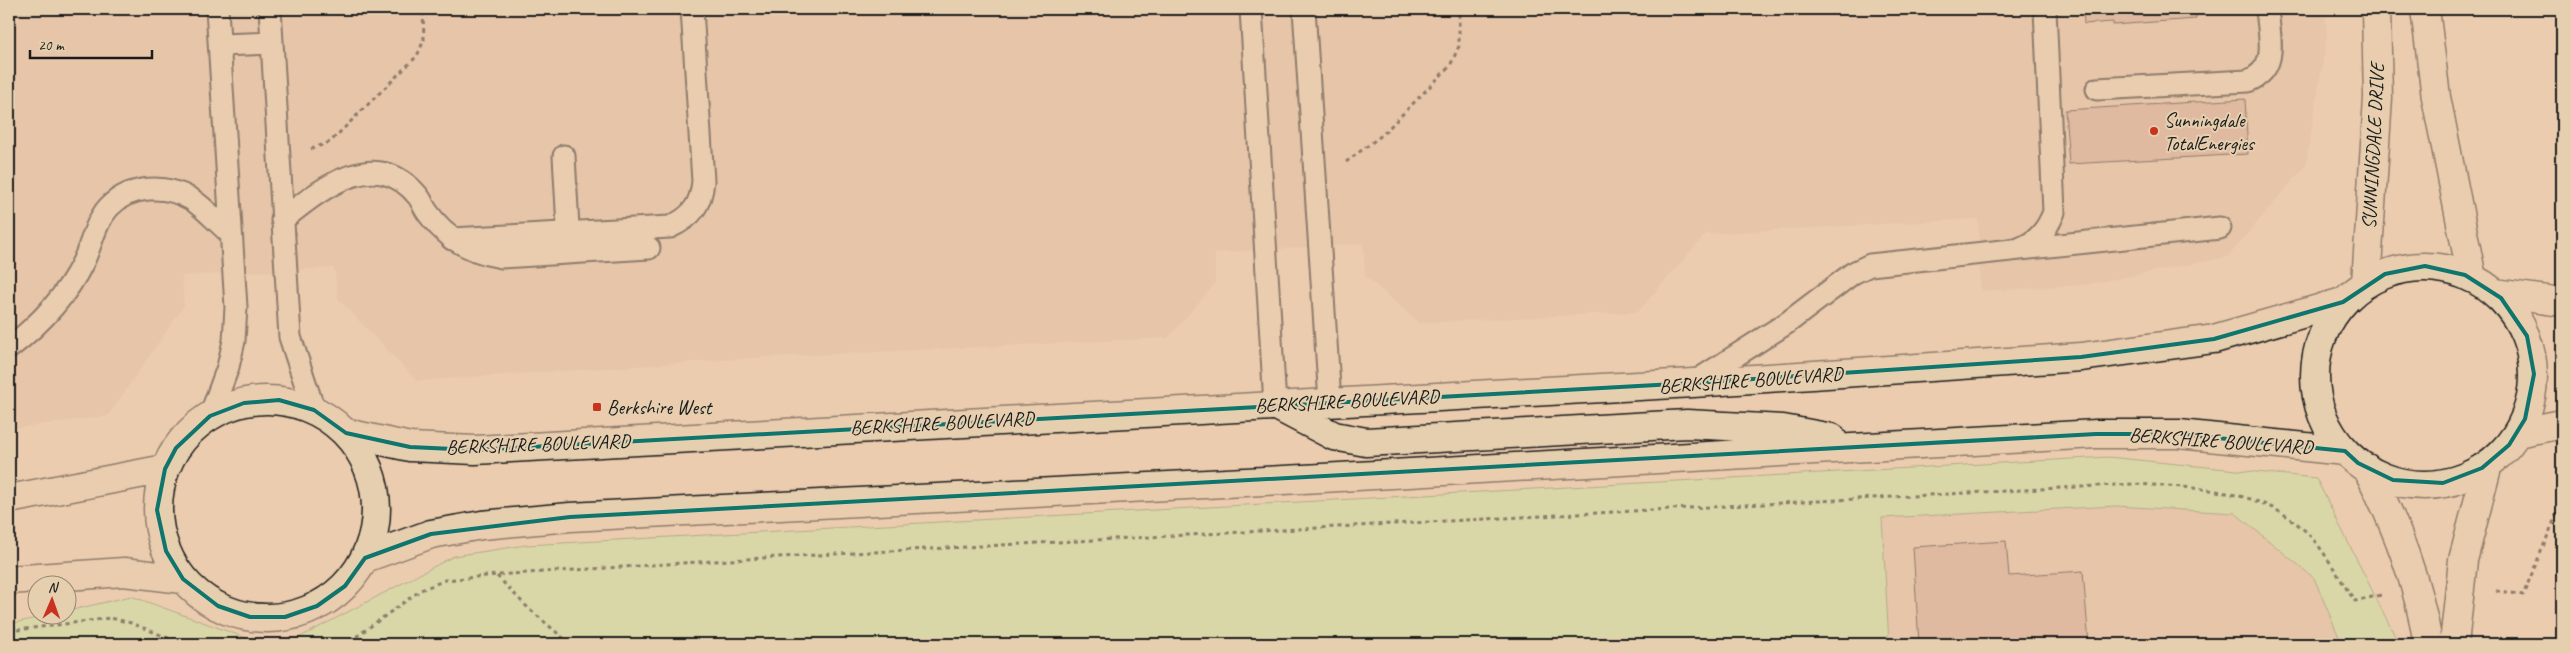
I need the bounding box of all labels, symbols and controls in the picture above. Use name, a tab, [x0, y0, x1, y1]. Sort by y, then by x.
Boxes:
scale bar	[30, 28, 152, 60]
text: 20 m	[38, 36, 65, 55]
street label: SUNNINGDALE DRIVE	[2356, 59, 2390, 230]
place label: Sunningdale TotalEnergies	[2164, 108, 2256, 156]
marker: Sunningdale TotalEnergies	[2148, 125, 2160, 137]
street label: BERKSHIRE BOULEVARD	[1658, 361, 1845, 399]
street label: BERKSHIRE BOULEVARD	[1254, 384, 1441, 418]
place label: Berkshire West	[607, 395, 714, 420]
marker: Berkshire West	[591, 401, 603, 413]
street label: BERKSHIRE BOULEVARD	[849, 406, 1036, 440]
street label: BERKSHIRE BOULEVARD	[2128, 422, 2315, 460]
street label: BERKSHIRE BOULEVARD	[446, 428, 632, 460]
north arrow	[28, 576, 78, 626]
text: N	[48, 579, 59, 596]

